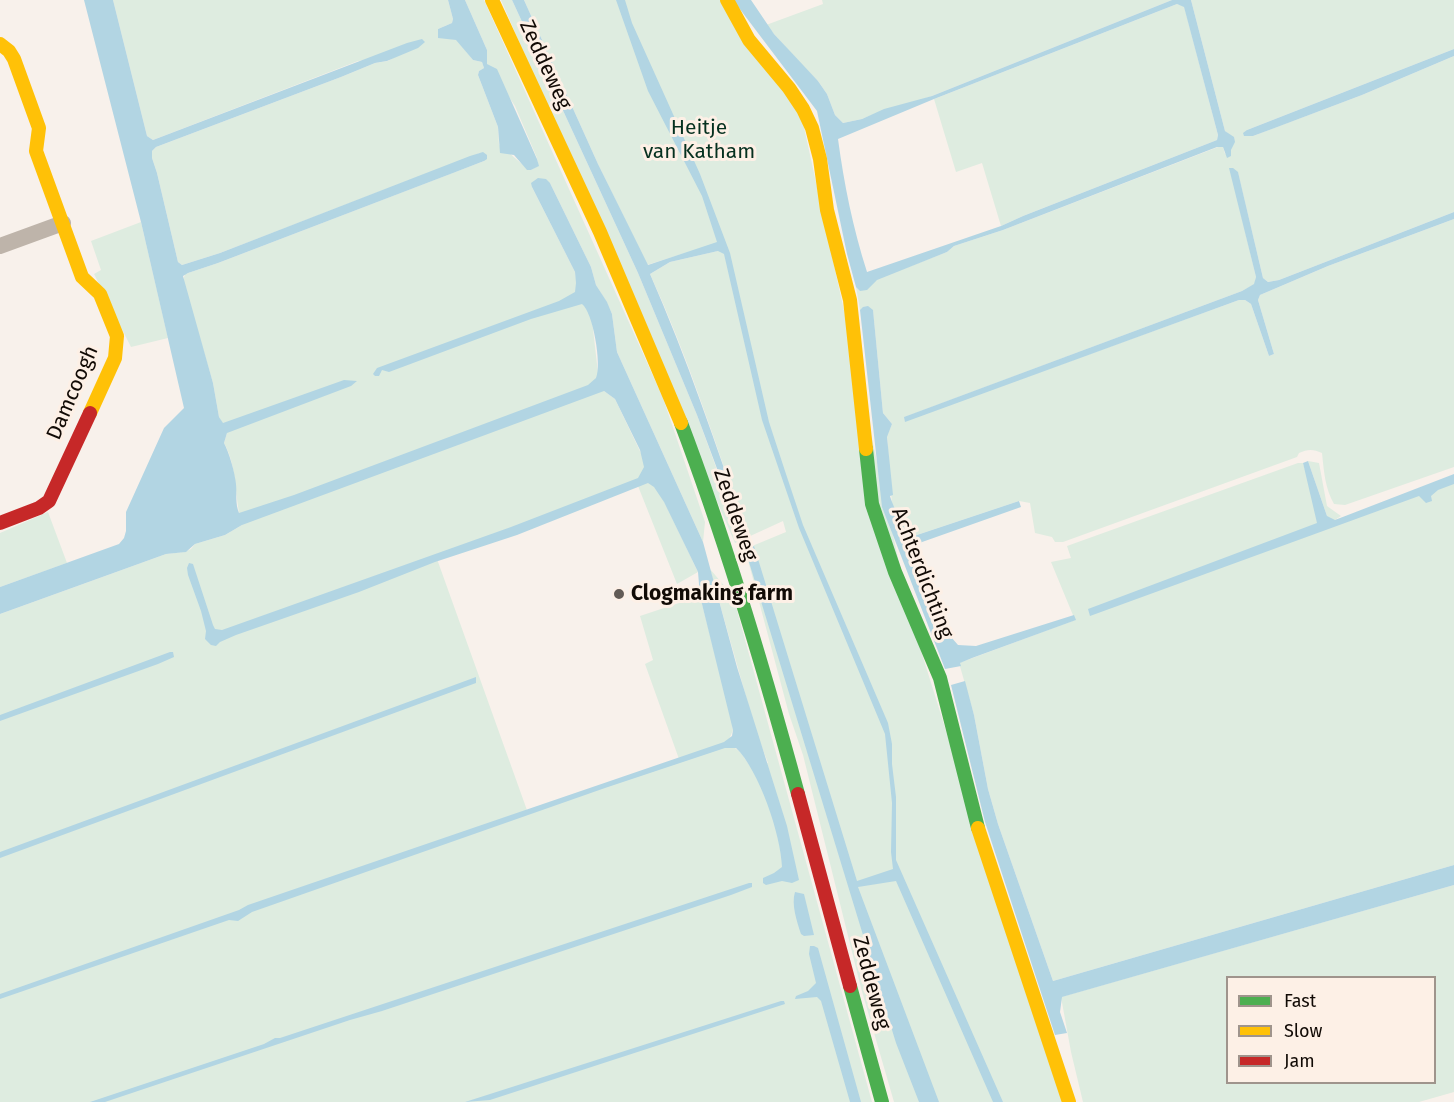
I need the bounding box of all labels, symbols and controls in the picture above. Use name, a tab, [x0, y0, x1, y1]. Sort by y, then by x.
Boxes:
street label: Zeddeweg	[513, 16, 577, 114]
park label: Heitje van Katham	[643, 115, 755, 165]
street label: Damcoogh	[42, 342, 104, 444]
street label: Zeddeweg	[707, 466, 763, 564]
street label: Achterdichting	[885, 504, 959, 642]
place label: Clogmaking farm	[631, 581, 793, 607]
marker: Clogmaking farm	[612, 587, 626, 601]
street label: Zeddeweg	[846, 933, 896, 1033]
legend	[1226, 976, 1436, 1084]
text: Fast	[1284, 990, 1316, 1012]
text: Slow	[1284, 1020, 1322, 1042]
text: Jam	[1284, 1050, 1315, 1072]

